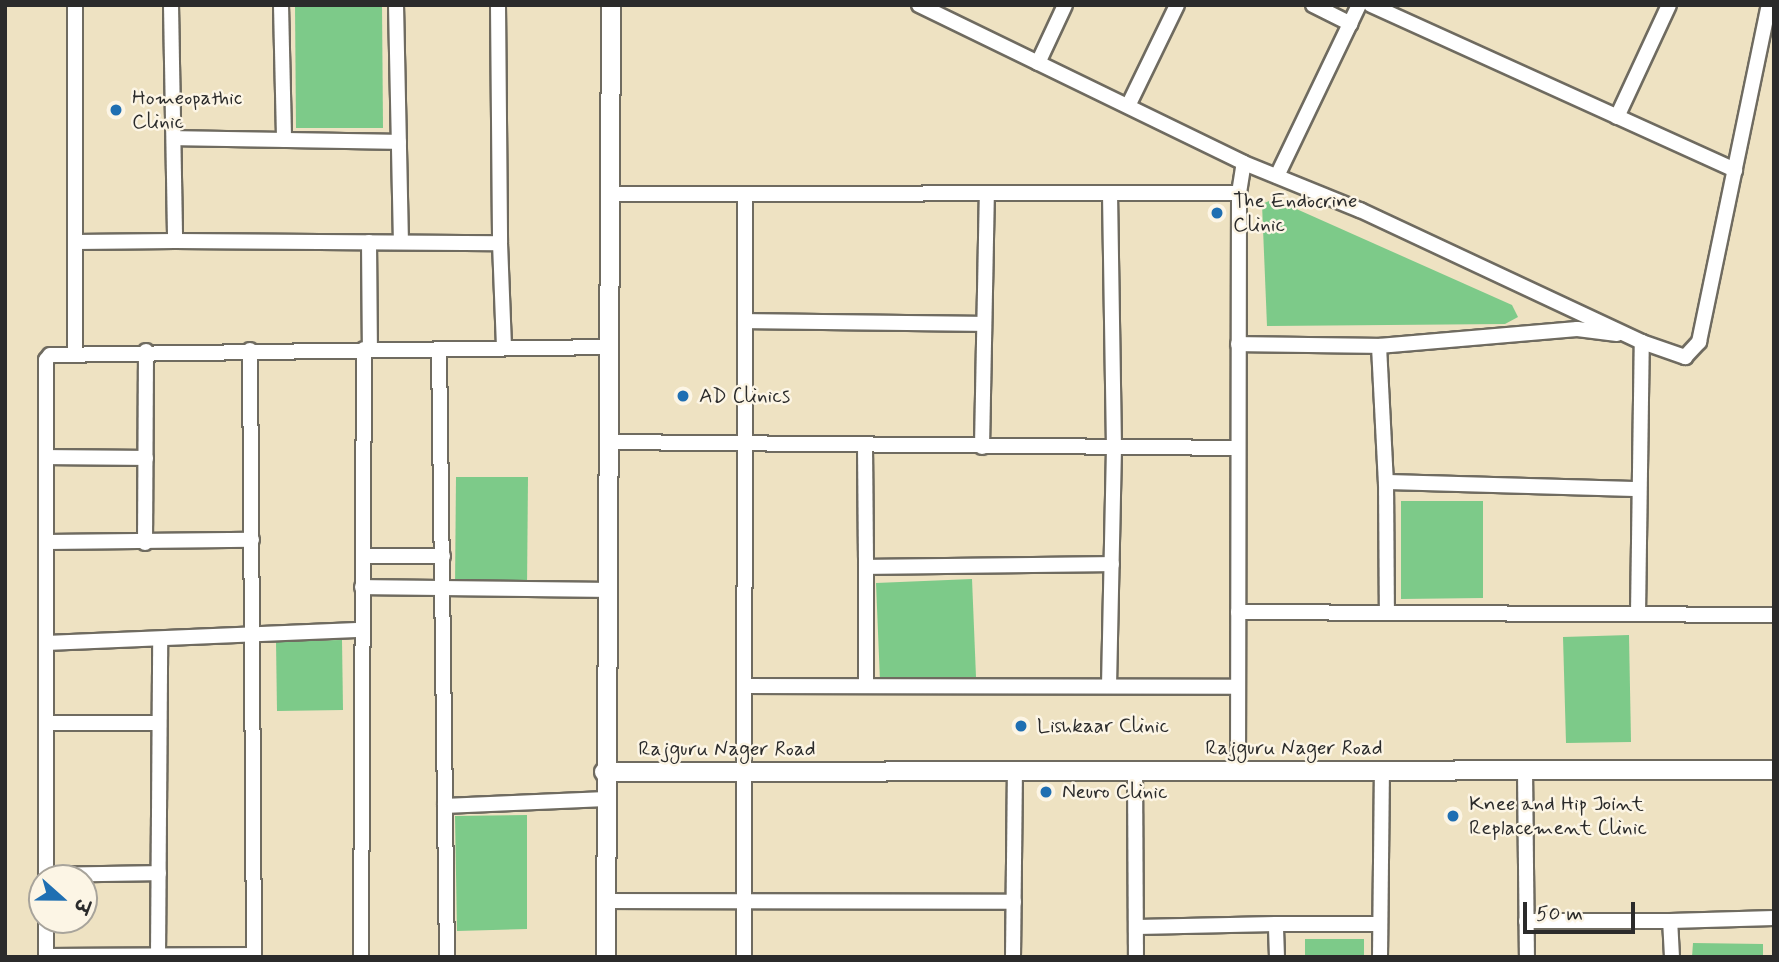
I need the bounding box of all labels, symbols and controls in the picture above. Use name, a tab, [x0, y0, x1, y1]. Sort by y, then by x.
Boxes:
place label: Homeopathic Clinic	[132, 85, 242, 135]
marker: Homeopathic Clinic	[106, 100, 126, 120]
place label: The Endocrine Clinic	[1233, 188, 1356, 238]
marker: The Endocrine Clinic	[1207, 203, 1227, 223]
place label: AD Clinics	[699, 383, 793, 409]
marker: AD Clinics	[673, 386, 693, 406]
place label: Lishkaar Clinic	[1037, 713, 1171, 739]
marker: Lishkaar Clinic	[1011, 716, 1031, 736]
street label: Rajguru Nager Road	[1205, 735, 1383, 761]
street label: Rajguru Nager Road	[638, 736, 816, 762]
place label: Neuro Clinic	[1062, 779, 1168, 805]
marker: Neuro Clinic	[1036, 782, 1056, 802]
place label: Knee and Hip Joint Replacement Clinic	[1469, 791, 1650, 841]
marker: Knee and Hip Joint Replacement Clinic	[1443, 806, 1463, 826]
north arrow	[28, 864, 98, 934]
scale bar	[1527, 888, 1639, 932]
text: उ	[67, 896, 95, 916]
text: 50 m	[1536, 900, 1583, 928]

